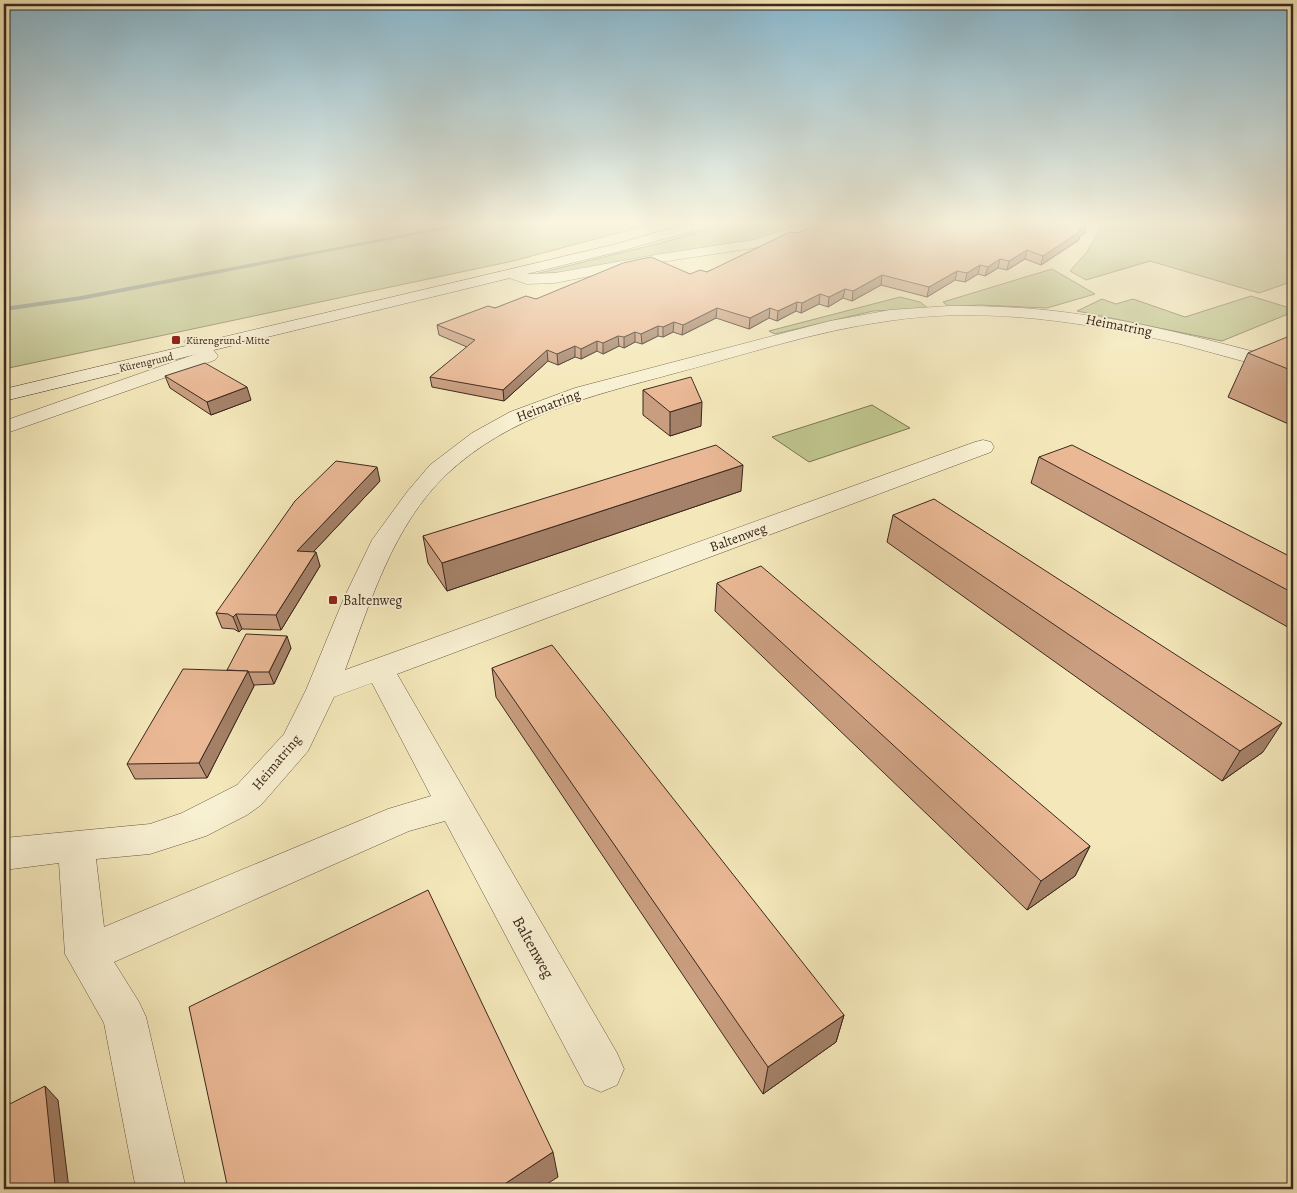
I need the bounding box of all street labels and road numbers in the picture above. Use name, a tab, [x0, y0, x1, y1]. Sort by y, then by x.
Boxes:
street label: Heimatring	[1084, 310, 1154, 341]
street label: Kürengrund	[117, 349, 175, 376]
street label: Heimatring	[513, 385, 583, 426]
street label: Baltenweg	[707, 518, 769, 557]
street label: Heimatring	[247, 730, 305, 794]
street label: Baltenweg	[507, 912, 559, 983]

